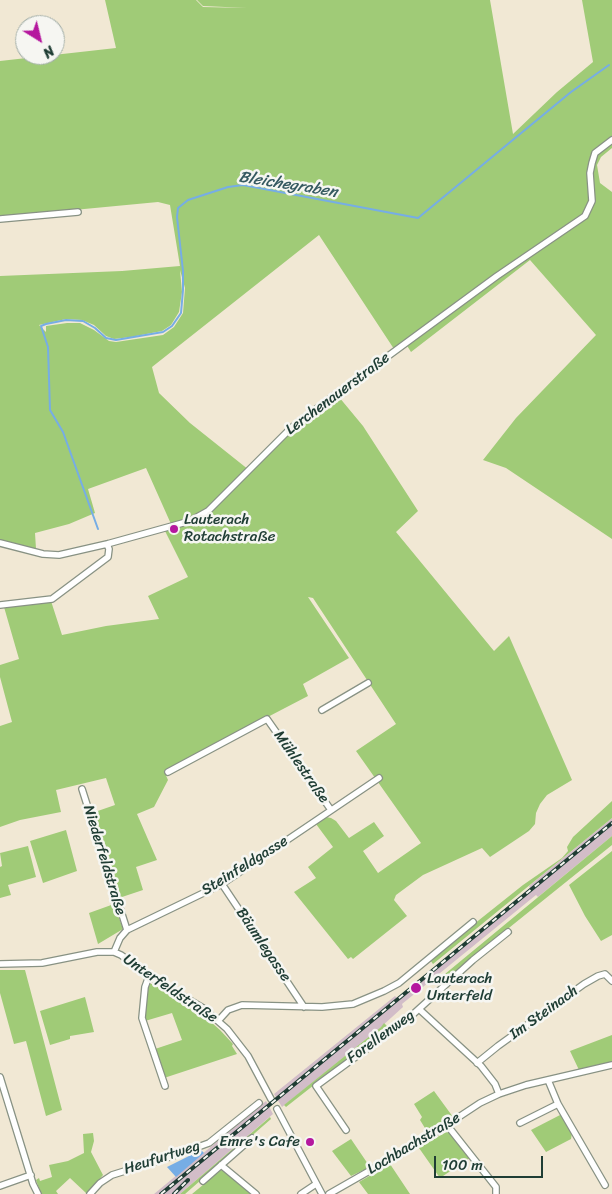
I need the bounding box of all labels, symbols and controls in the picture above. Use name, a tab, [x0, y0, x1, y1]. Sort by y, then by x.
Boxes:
north arrow	[15, 15, 65, 65]
text: N	[37, 39, 60, 65]
water label: Bleichegraben	[237, 168, 339, 202]
street label: Lerchenauerstraße	[282, 349, 394, 439]
place label: Lauterach Rotachstraße	[184, 511, 275, 546]
marker: Lauterach Rotachstraße	[168, 523, 180, 535]
street label: Mühlestraße	[270, 727, 332, 807]
street label: Niederfeldstraße	[79, 803, 129, 917]
street label: Steinfeldgasse	[198, 832, 292, 900]
street label: Bäumlegasse	[232, 905, 294, 985]
street label: Unterfeldstraße	[119, 951, 221, 1027]
place label: Lauterach Unterfeld	[427, 970, 492, 1005]
marker: Lauterach Unterfeld	[409, 981, 423, 995]
street label: Im Steinach	[506, 982, 582, 1044]
street label: Forellenweg	[344, 1006, 418, 1068]
street label: Lochbachstraße	[364, 1109, 464, 1179]
place label: Emre's Cafe	[219, 1133, 300, 1151]
marker: Emre's Cafe	[304, 1136, 316, 1148]
street label: Heufurtweg	[122, 1137, 202, 1179]
scale bar	[437, 1146, 546, 1178]
text: 100 m	[442, 1152, 483, 1178]

